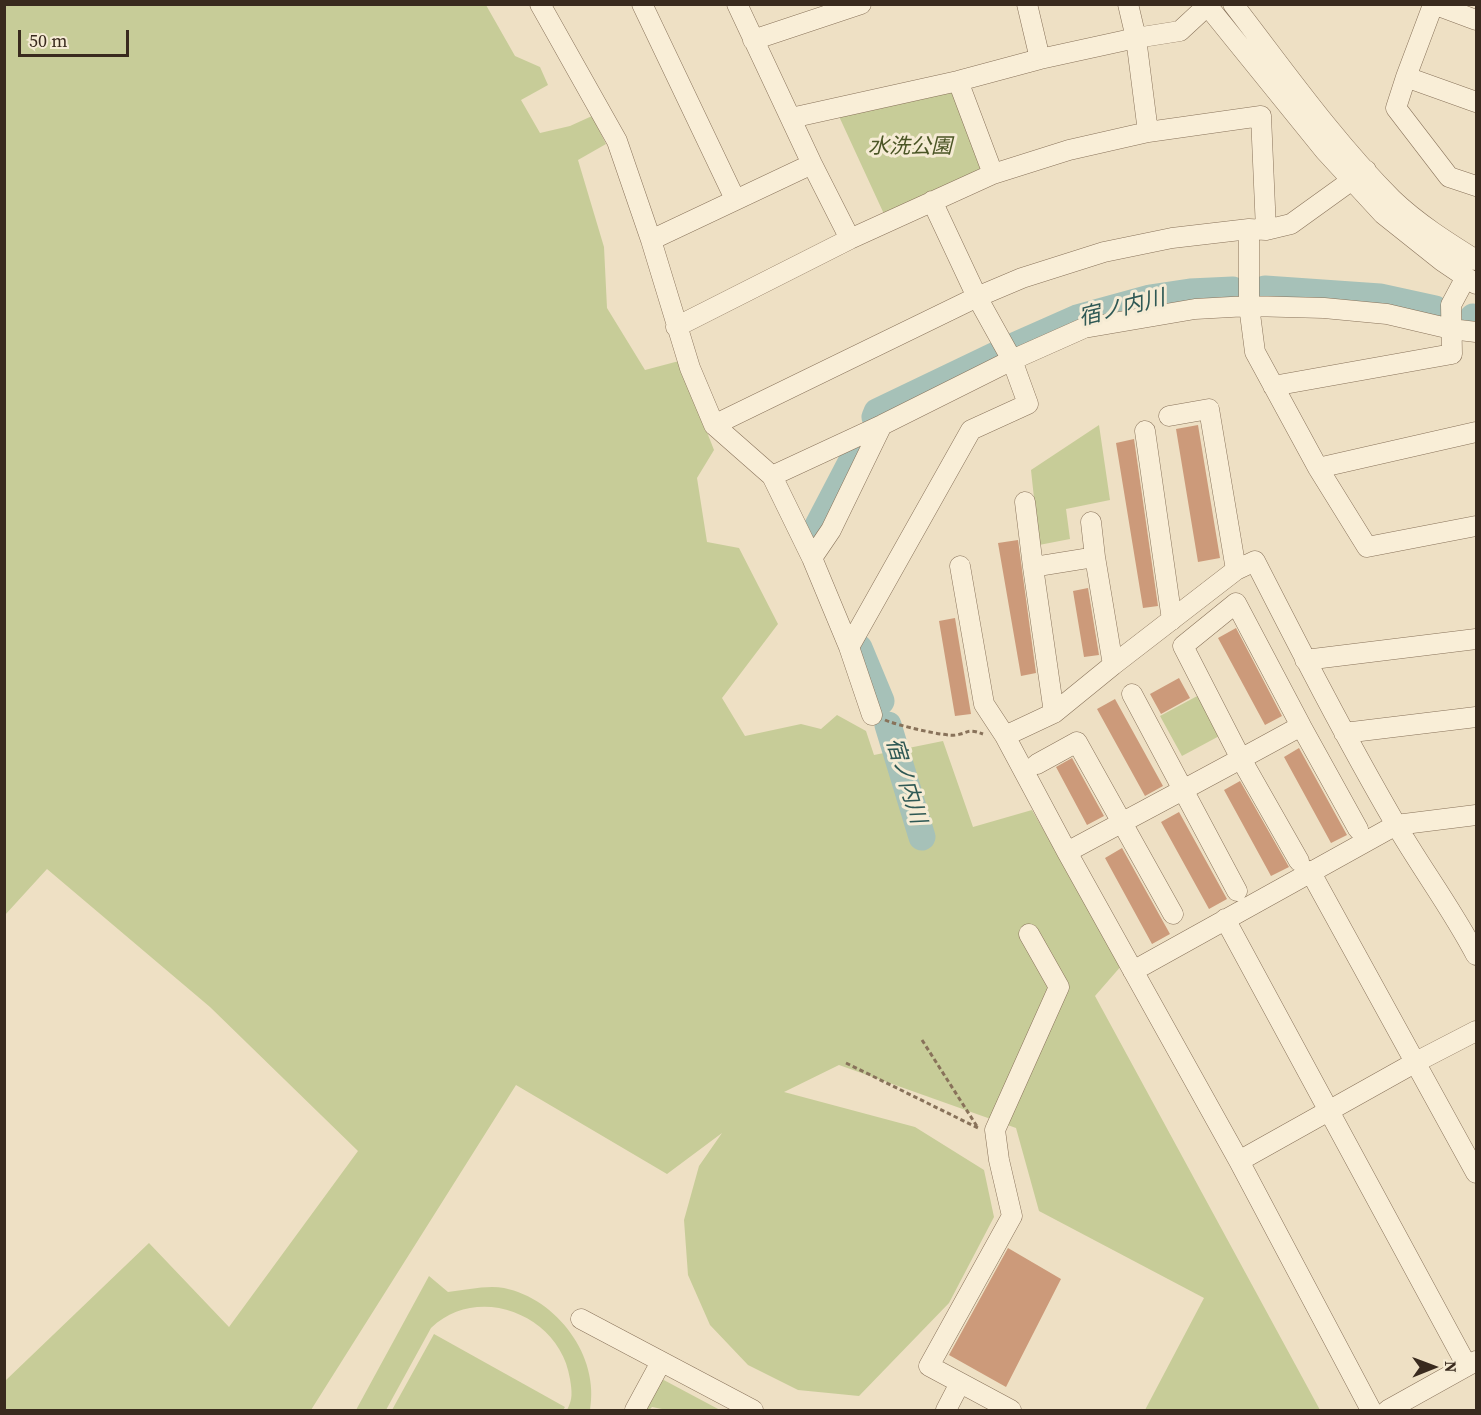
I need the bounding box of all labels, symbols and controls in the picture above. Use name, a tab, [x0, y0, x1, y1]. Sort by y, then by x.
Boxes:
scale bar	[21, 18, 132, 56]
text: 50 m	[29, 28, 67, 53]
park label: 水洗公園	[868, 135, 952, 161]
water label: 宿ノ内川	[1076, 286, 1168, 332]
water label: 宿ノ内川	[880, 735, 930, 827]
north arrow	[1403, 1337, 1463, 1397]
text: N	[1440, 1361, 1462, 1373]

